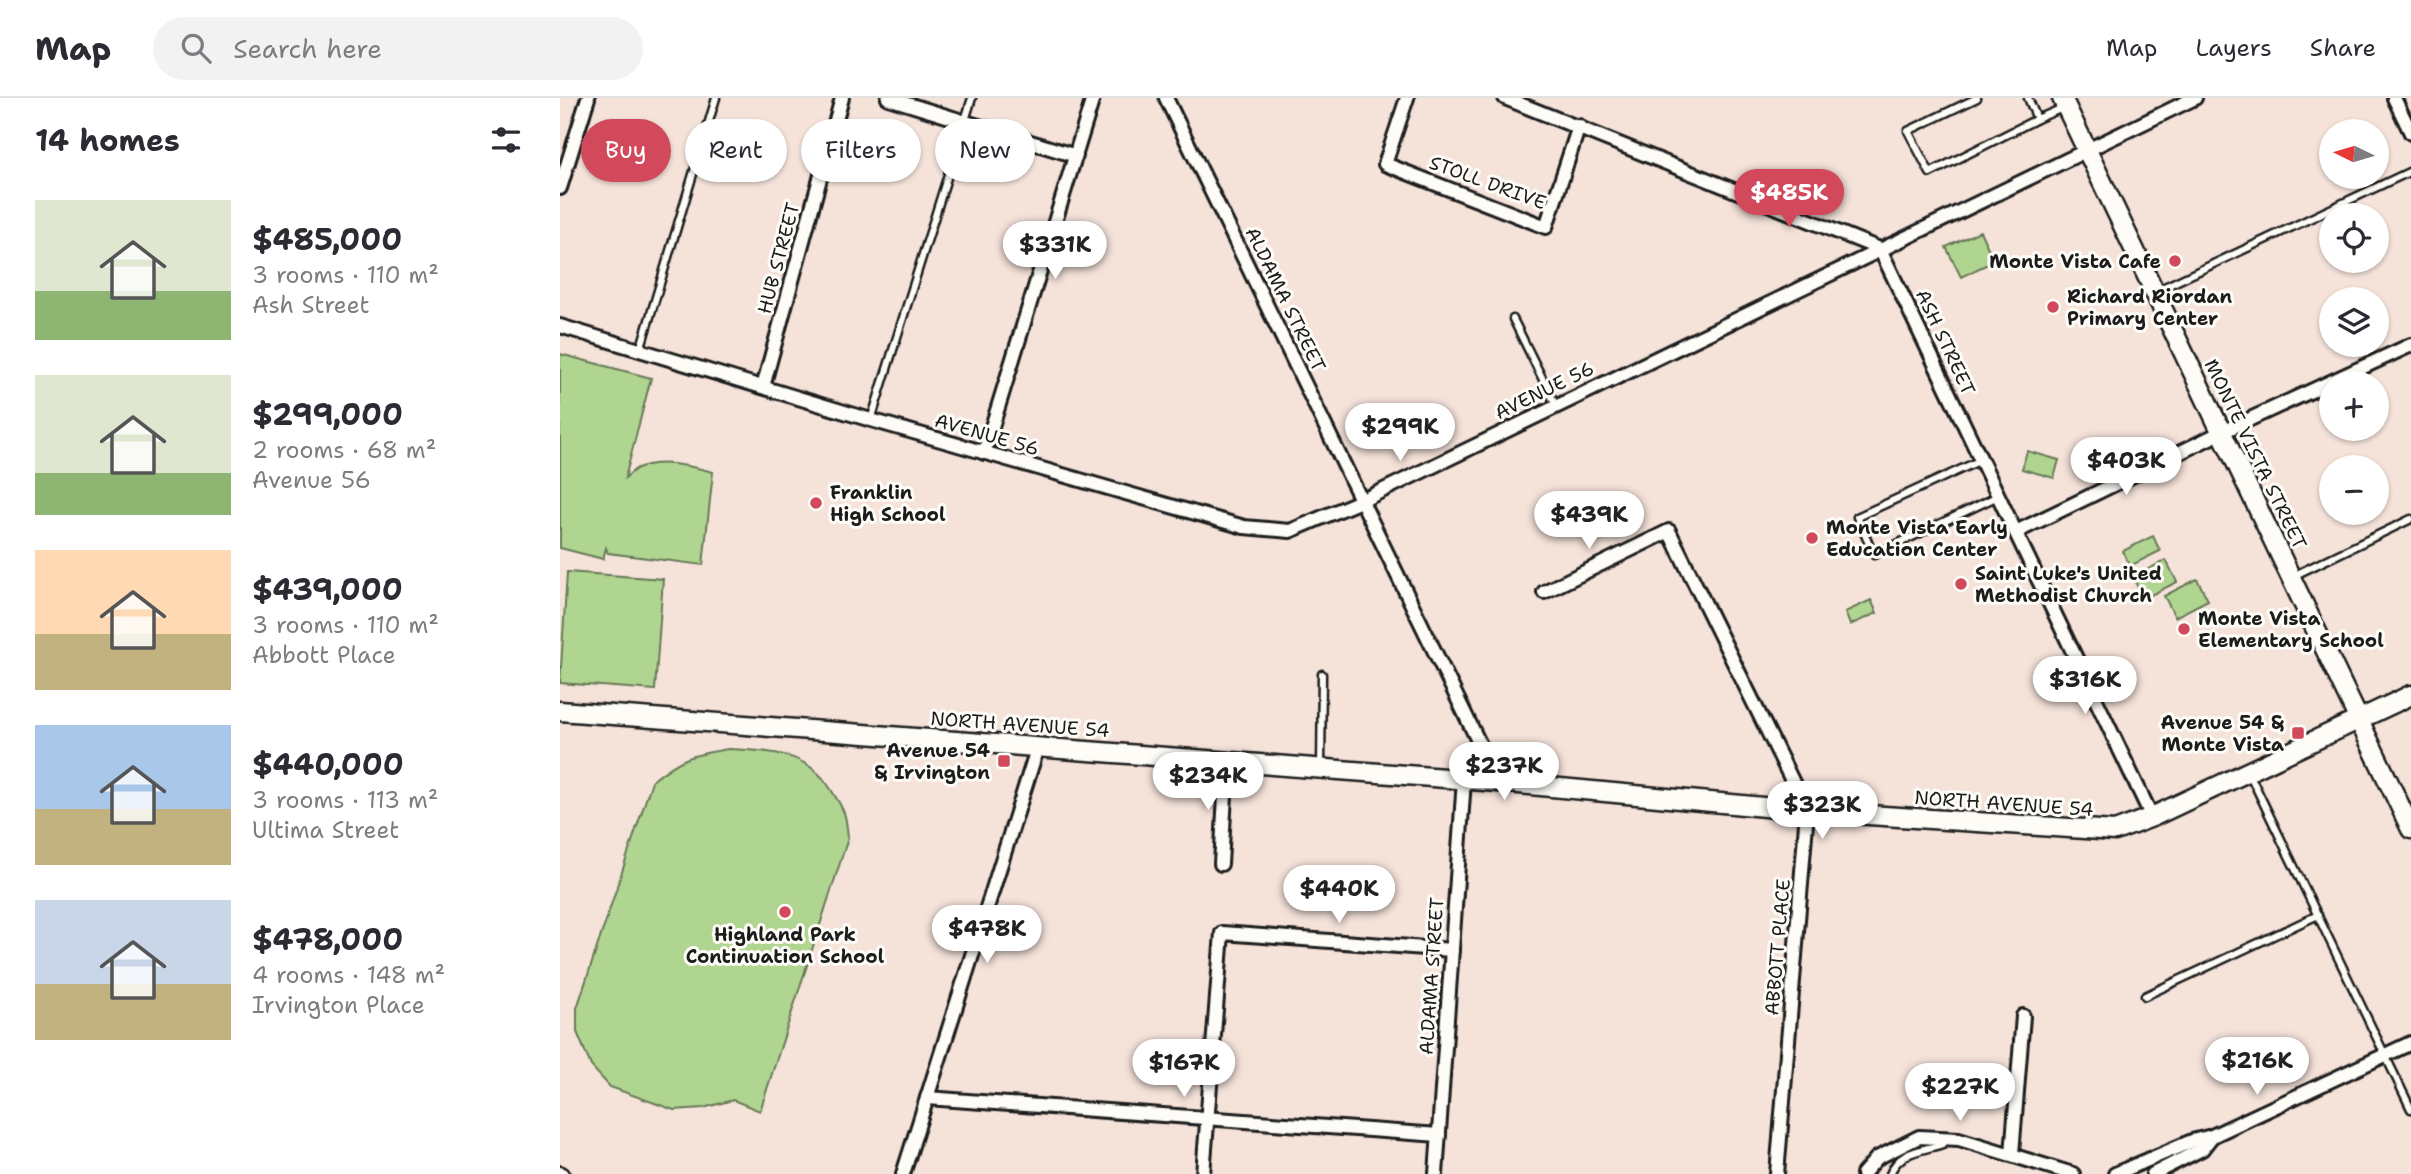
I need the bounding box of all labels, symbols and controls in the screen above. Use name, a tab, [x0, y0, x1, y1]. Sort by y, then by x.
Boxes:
search box	[153, 17, 643, 80]
text: Map	[35, 26, 111, 71]
icon: search	[177, 29, 215, 67]
text: Search here	[233, 31, 382, 66]
text: Map	[2106, 32, 2157, 64]
text: Layers	[2195, 32, 2272, 64]
text: Share	[2310, 32, 2376, 64]
chip: Buy	[581, 119, 671, 182]
chip: Rent	[685, 119, 787, 182]
chip: Filters	[801, 119, 921, 182]
chip: New	[935, 119, 1035, 182]
north arrow	[2319, 119, 2389, 189]
map controls	[2319, 119, 2389, 525]
text: 14 homes	[35, 120, 180, 161]
icon: filters	[487, 121, 525, 159]
street label: STOLL DRIVE	[1426, 150, 1550, 215]
pin: $485K	[1740, 170, 1838, 229]
text: $485K	[1750, 177, 1828, 207]
street label: HUB STREET	[752, 200, 805, 316]
button: locate	[2319, 203, 2389, 273]
text: $485,000	[252, 219, 402, 260]
pin: $331K	[1006, 222, 1104, 281]
street label: ALDAMA STREET	[1240, 223, 1331, 376]
icon: home	[91, 228, 175, 312]
text: $331K	[1019, 229, 1091, 259]
place label: Monte Vista Cafe	[1989, 249, 2161, 274]
marker: Monte Vista Cafe	[2167, 253, 2183, 269]
text: 3 rooms · 110 m²	[252, 260, 439, 290]
place label: Richard Riordan Primary Center	[2067, 284, 2233, 331]
street label: ASH STREET	[1910, 285, 1981, 399]
button: layers	[2319, 287, 2389, 357]
text: Ash Street	[252, 290, 369, 320]
marker: Richard Riordan Primary Center	[2045, 299, 2061, 315]
street label: MONTE VISTA STREET	[2199, 355, 2313, 554]
street label: AVENUE 56	[1490, 356, 1598, 425]
button: +	[2319, 371, 2389, 441]
text: $299,000	[252, 394, 403, 435]
icon: home	[91, 403, 175, 487]
pin: $299K	[1351, 404, 1449, 463]
street label: AVENUE 56	[932, 408, 1042, 461]
text: $299K	[1361, 411, 1439, 441]
text: 2 rooms · 68 m²	[252, 435, 436, 465]
pin: $403K	[2077, 438, 2175, 497]
text: $403K	[2086, 445, 2166, 475]
button: −	[2319, 455, 2389, 525]
text: Avenue 56	[252, 465, 371, 495]
place label: Franklin High School	[830, 480, 946, 527]
pin: $439K	[1540, 491, 1638, 551]
marker: Franklin High School	[808, 495, 824, 511]
text: $439K	[1550, 499, 1628, 529]
place label: Monte Vista Early Education Center	[1826, 515, 2008, 562]
marker: Monte Vista Early Education Center	[1804, 530, 1820, 546]
place label: Saint Luke's United Methodist Church	[1975, 561, 2162, 608]
text: $439,000	[252, 569, 403, 610]
marker: Saint Luke's United Methodist Church	[1953, 576, 1969, 592]
icon: home	[91, 578, 175, 662]
place label: Monte Vista Elementary School	[2198, 606, 2384, 653]
text: 3 rooms · 110 m²	[252, 610, 439, 640]
marker: Monte Vista Elementary School	[2176, 621, 2192, 637]
text: Abbott Place	[252, 640, 396, 670]
pin: $316K	[2036, 656, 2134, 716]
text: $316K	[2049, 664, 2121, 694]
street label: NORTH AVENUE 54	[930, 706, 1110, 743]
place label: Avenue 54 & Monte Vista	[2161, 710, 2284, 757]
marker: Avenue 54 & Monte Vista	[2290, 725, 2306, 741]
place label: Avenue 54 & Irvington	[874, 738, 991, 785]
pin: $237K	[1455, 742, 1553, 802]
text: $440,000	[252, 744, 404, 785]
text: $237K	[1465, 750, 1543, 780]
pin: $234K	[1159, 752, 1257, 812]
icon: home	[91, 753, 175, 837]
marker: Avenue 54 & Irvington	[996, 753, 1012, 769]
text: $234K	[1169, 760, 1247, 790]
pin: $323K	[1773, 782, 1871, 841]
text: 3 rooms · 113 m²	[252, 785, 438, 815]
street label: NORTH AVENUE 54	[1914, 785, 2094, 822]
text: $323K	[1783, 789, 1861, 819]
text: Ultima Street	[252, 815, 399, 845]
pin: $440K	[1290, 866, 1388, 925]
text: $440K	[1299, 873, 1379, 903]
street label: ABBOTT PLACE	[1759, 878, 1796, 1016]
street label: ALDAMA STREET	[1414, 896, 1449, 1056]
marker: Highland Park Continuation School	[777, 904, 793, 920]
pin: $478K	[938, 906, 1036, 965]
text: $478K	[948, 913, 1026, 943]
text: $478,000	[252, 919, 403, 960]
place label: Highland Park Continuation School	[686, 922, 885, 969]
icon: home	[91, 928, 175, 1012]
text: 4 rooms · 148 m²	[252, 960, 445, 990]
text: Irvington Place	[252, 990, 425, 1020]
pin: $216K	[2208, 1038, 2306, 1097]
pin: $167K	[1135, 1040, 1233, 1099]
text: $216K	[2221, 1045, 2293, 1075]
text: $167K	[1148, 1047, 1220, 1077]
pin: $227K	[1911, 1063, 2009, 1123]
text: $227K	[1921, 1071, 1999, 1101]

